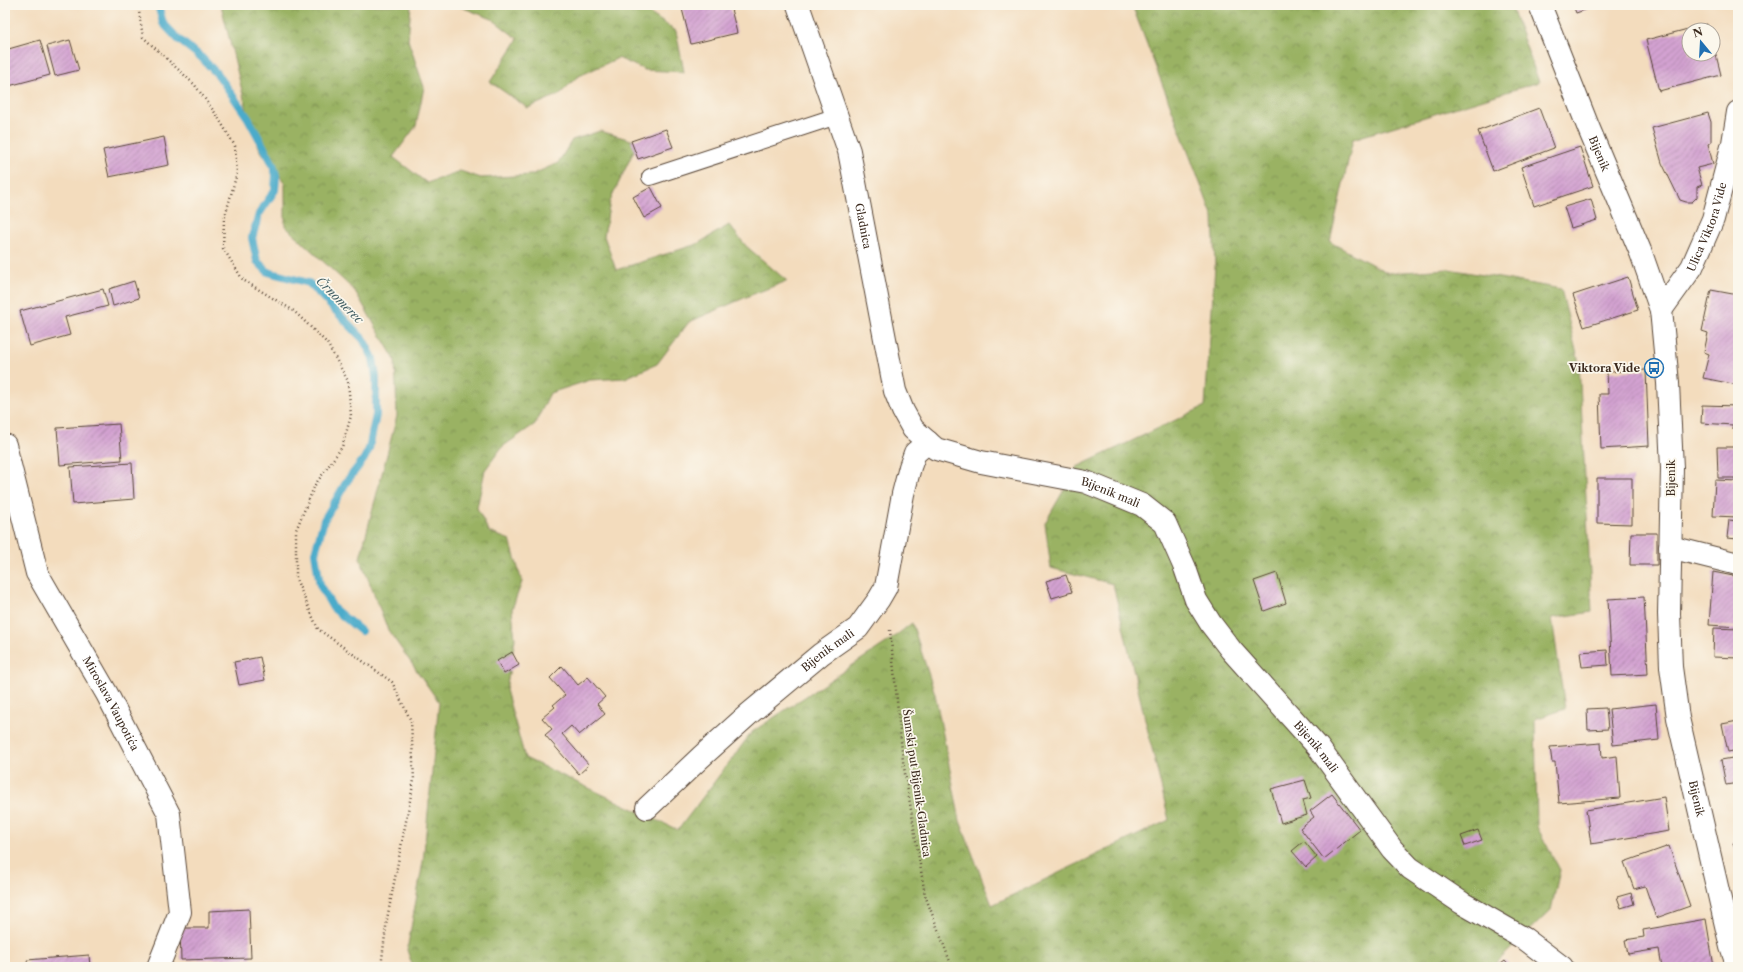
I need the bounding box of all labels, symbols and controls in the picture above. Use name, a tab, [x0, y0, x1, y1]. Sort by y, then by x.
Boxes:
north arrow	[1681, 22, 1721, 62]
text: N	[1691, 24, 1705, 41]
street label: Bijenik	[1586, 134, 1613, 174]
street label: Ulica Viktora Vide	[1684, 181, 1729, 274]
street label: Gladnica	[852, 202, 875, 250]
water label: Črnomerec	[313, 273, 368, 327]
bus stop icon: Viktora Vide	[1643, 357, 1665, 379]
place label: Viktora Vide	[1568, 361, 1640, 375]
street label: Bijenik	[1664, 459, 1678, 496]
street label: Bijenik mali	[1080, 474, 1143, 511]
street label: Bijenik mali	[798, 626, 857, 674]
street label: Miroslava Vaupotića	[80, 654, 142, 753]
street label: Šumski put Bijenik-Gladnica	[900, 708, 935, 858]
street label: Bijenik mali	[1291, 718, 1341, 776]
street label: Bijenik	[1686, 779, 1708, 819]

